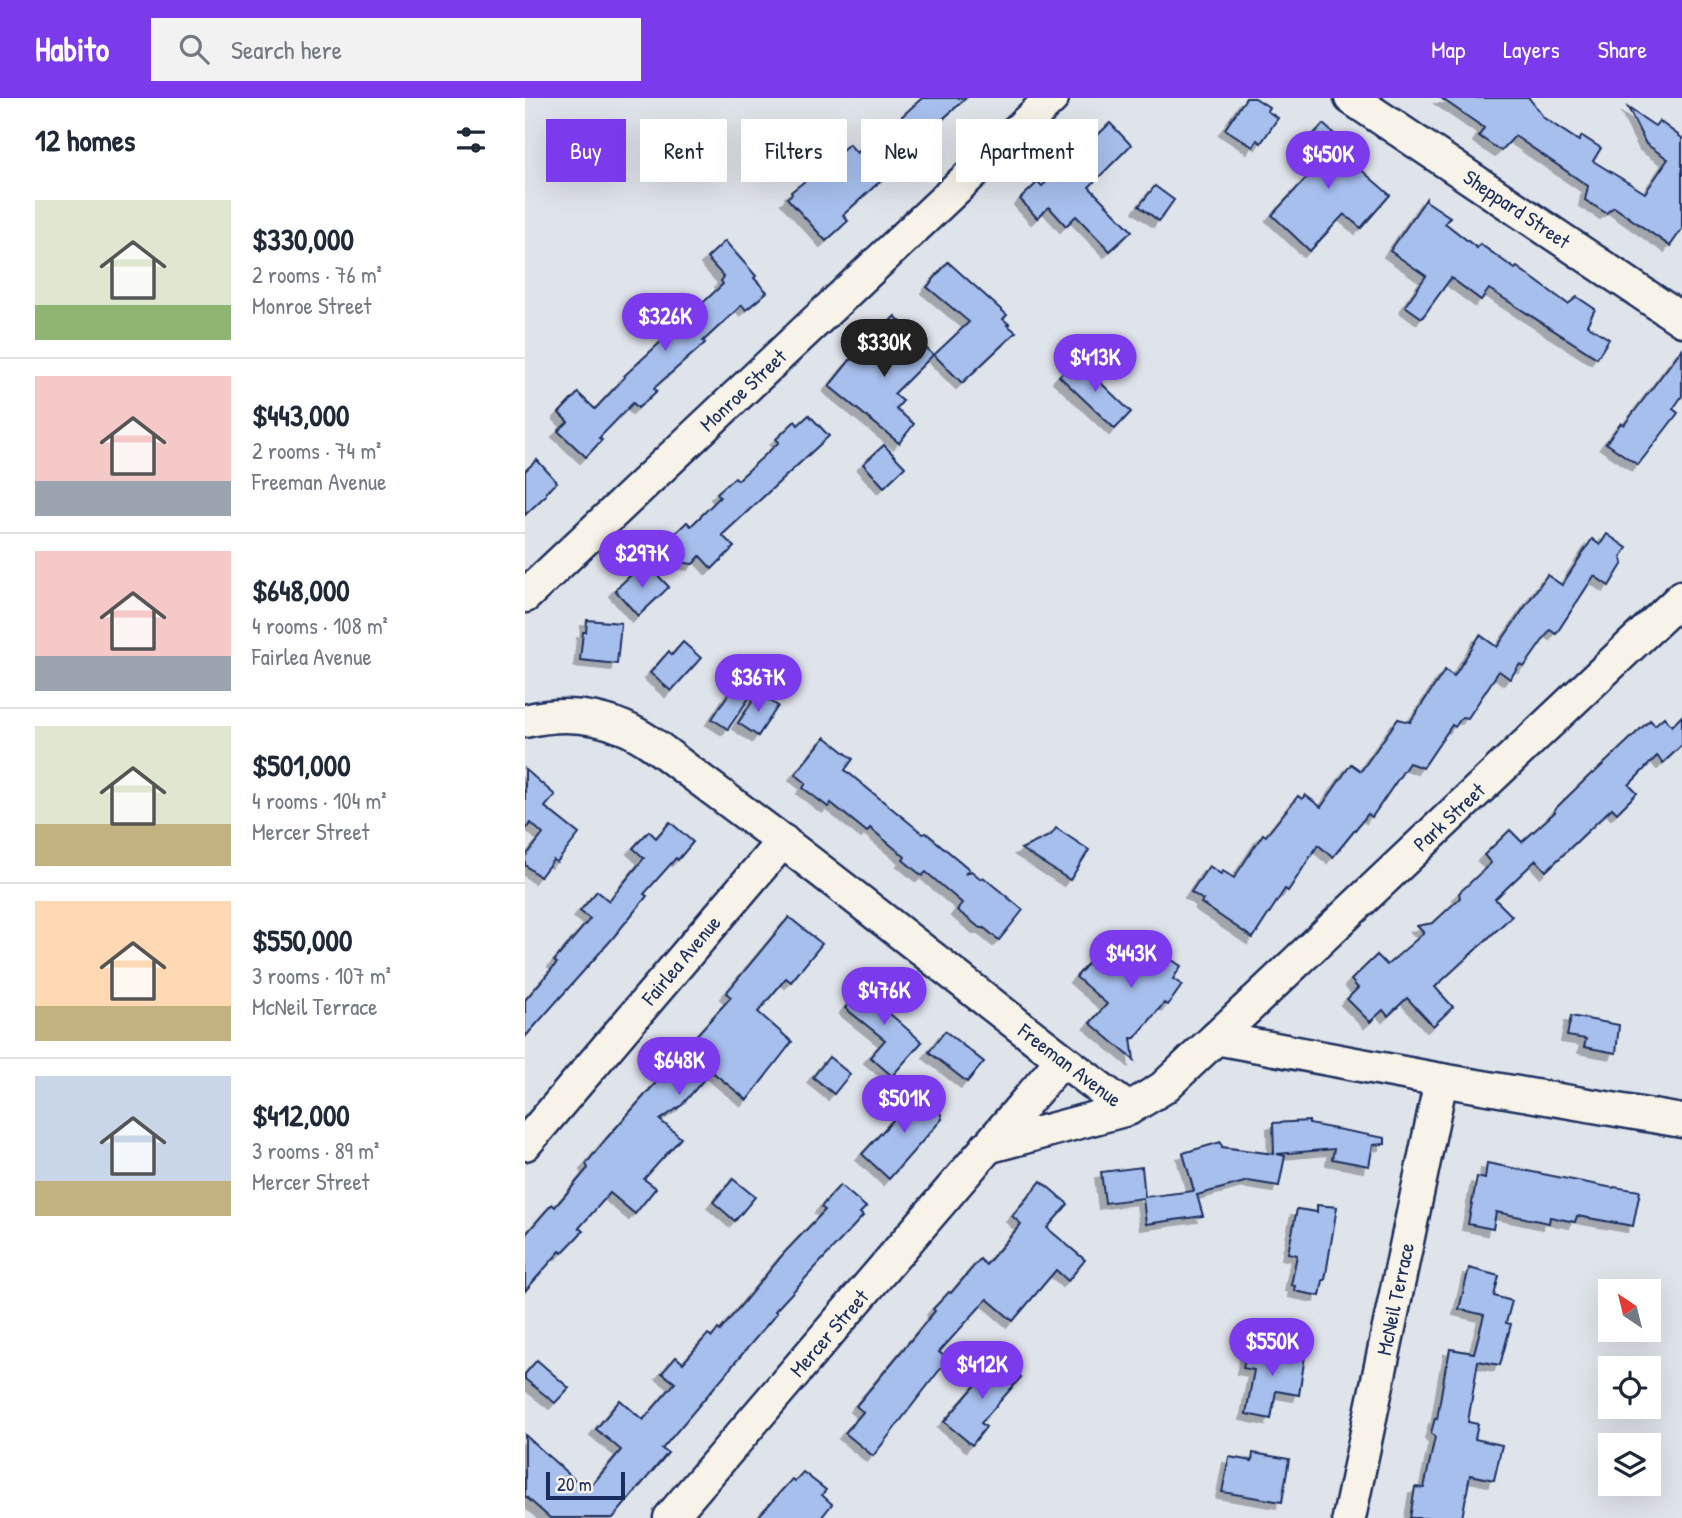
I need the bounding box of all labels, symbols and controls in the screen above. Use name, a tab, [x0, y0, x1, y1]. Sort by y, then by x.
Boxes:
search box	[151, 18, 641, 81]
text: Habito	[35, 27, 109, 71]
icon: search	[175, 30, 213, 68]
text: Search here	[231, 32, 342, 67]
text: Map	[1431, 33, 1465, 65]
text: Layers	[1503, 33, 1560, 65]
text: Share	[1598, 33, 1647, 65]
chip: Buy	[546, 119, 626, 182]
chip: Rent	[640, 119, 727, 182]
chip: Filters	[741, 119, 847, 182]
chip: New	[861, 119, 942, 182]
chip: Apartment	[956, 119, 1098, 182]
text: 12 homes	[35, 120, 135, 160]
icon: filters	[452, 121, 490, 159]
pin: $450K	[1279, 132, 1377, 191]
text: $450K	[1302, 138, 1354, 169]
street label: Sheppard Street	[1458, 163, 1577, 256]
text: $330,000	[252, 219, 354, 259]
icon: home	[91, 228, 175, 312]
text: 2 rooms · 76 m²	[252, 259, 382, 290]
text: Monroe Street	[252, 290, 371, 321]
pin: $326K	[616, 294, 714, 353]
text: $326K	[638, 300, 692, 331]
pin: $330K	[835, 320, 933, 379]
text: $330K	[857, 326, 911, 357]
pin: $413K	[1046, 334, 1144, 394]
text: $413K	[1070, 341, 1120, 372]
street label: Monroe Street	[693, 342, 793, 438]
text: $443,000	[252, 395, 350, 435]
icon: home	[91, 404, 175, 488]
text: 2 rooms · 74 m²	[252, 435, 381, 466]
text: Freeman Avenue	[252, 466, 386, 497]
pin: $297K	[593, 531, 691, 590]
text: $297K	[615, 537, 669, 568]
text: $648,000	[252, 570, 350, 610]
icon: home	[91, 579, 175, 663]
text: 4 rooms · 108 m²	[252, 610, 388, 641]
text: Fairlea Avenue	[252, 641, 372, 672]
pin: $367K	[709, 654, 807, 714]
text: $367K	[731, 661, 785, 692]
text: $501,000	[252, 745, 351, 785]
icon: home	[91, 754, 175, 838]
street label: Park Street	[1407, 776, 1492, 858]
text: 4 rooms · 104 m²	[252, 785, 386, 816]
text: Mercer Street	[252, 816, 369, 847]
street label: Fairlea Avenue	[634, 909, 727, 1012]
text: $550,000	[252, 920, 352, 960]
icon: home	[91, 929, 175, 1013]
pin: $443K	[1082, 930, 1180, 990]
text: $443K	[1105, 937, 1157, 968]
text: 3 rooms · 107 m²	[252, 960, 391, 991]
pin: $476K	[835, 968, 933, 1027]
text: $476K	[858, 974, 910, 1005]
text: McNeil Terrace	[252, 991, 377, 1022]
street label: Freeman Avenue	[1011, 1016, 1128, 1114]
pin: $648K	[630, 1038, 728, 1097]
text: $648K	[653, 1044, 705, 1075]
pin: $501K	[855, 1076, 953, 1135]
text: $501K	[878, 1082, 930, 1113]
text: $412,000	[252, 1095, 350, 1135]
icon: home	[91, 1104, 175, 1188]
text: 3 rooms · 89 m²	[252, 1135, 379, 1166]
text: Mercer Street	[252, 1166, 369, 1197]
street label: McNeil Terrace	[1369, 1240, 1421, 1358]
north arrow	[1598, 1279, 1661, 1342]
map controls	[1598, 1279, 1661, 1496]
street label: Mercer Street	[783, 1282, 876, 1383]
pin: $550K	[1223, 1318, 1321, 1378]
text: $550K	[1245, 1325, 1299, 1356]
pin: $412K	[933, 1342, 1031, 1401]
text: $412K	[956, 1348, 1008, 1379]
button: locate	[1598, 1356, 1661, 1419]
button: layers	[1598, 1433, 1661, 1496]
scale bar	[546, 1469, 625, 1501]
text: 20 m	[557, 1471, 592, 1497]

